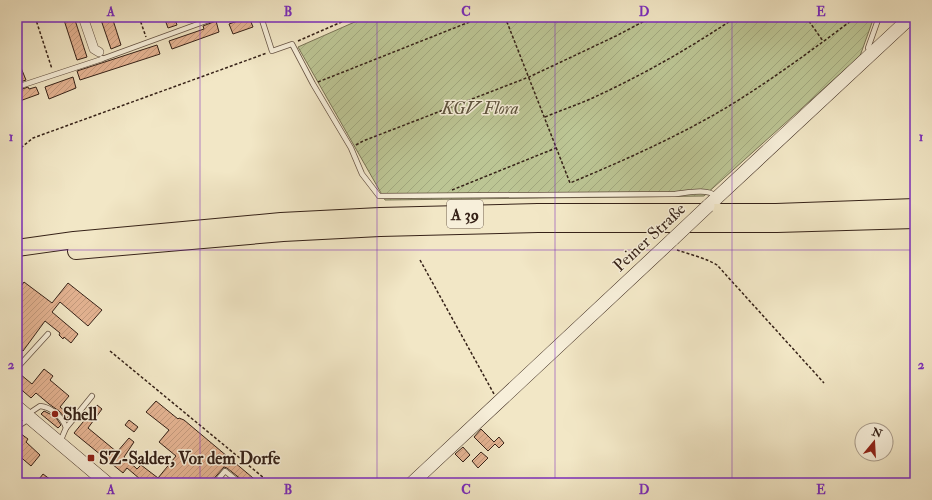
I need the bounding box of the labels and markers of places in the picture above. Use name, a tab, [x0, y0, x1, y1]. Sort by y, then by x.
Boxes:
place label: Shell	[63, 404, 98, 425]
marker: Shell	[50, 409, 60, 419]
place label: SZ-Salder, Vor dem Dorfe	[99, 448, 281, 469]
marker: SZ-Salder, Vor dem Dorfe	[86, 453, 96, 463]

